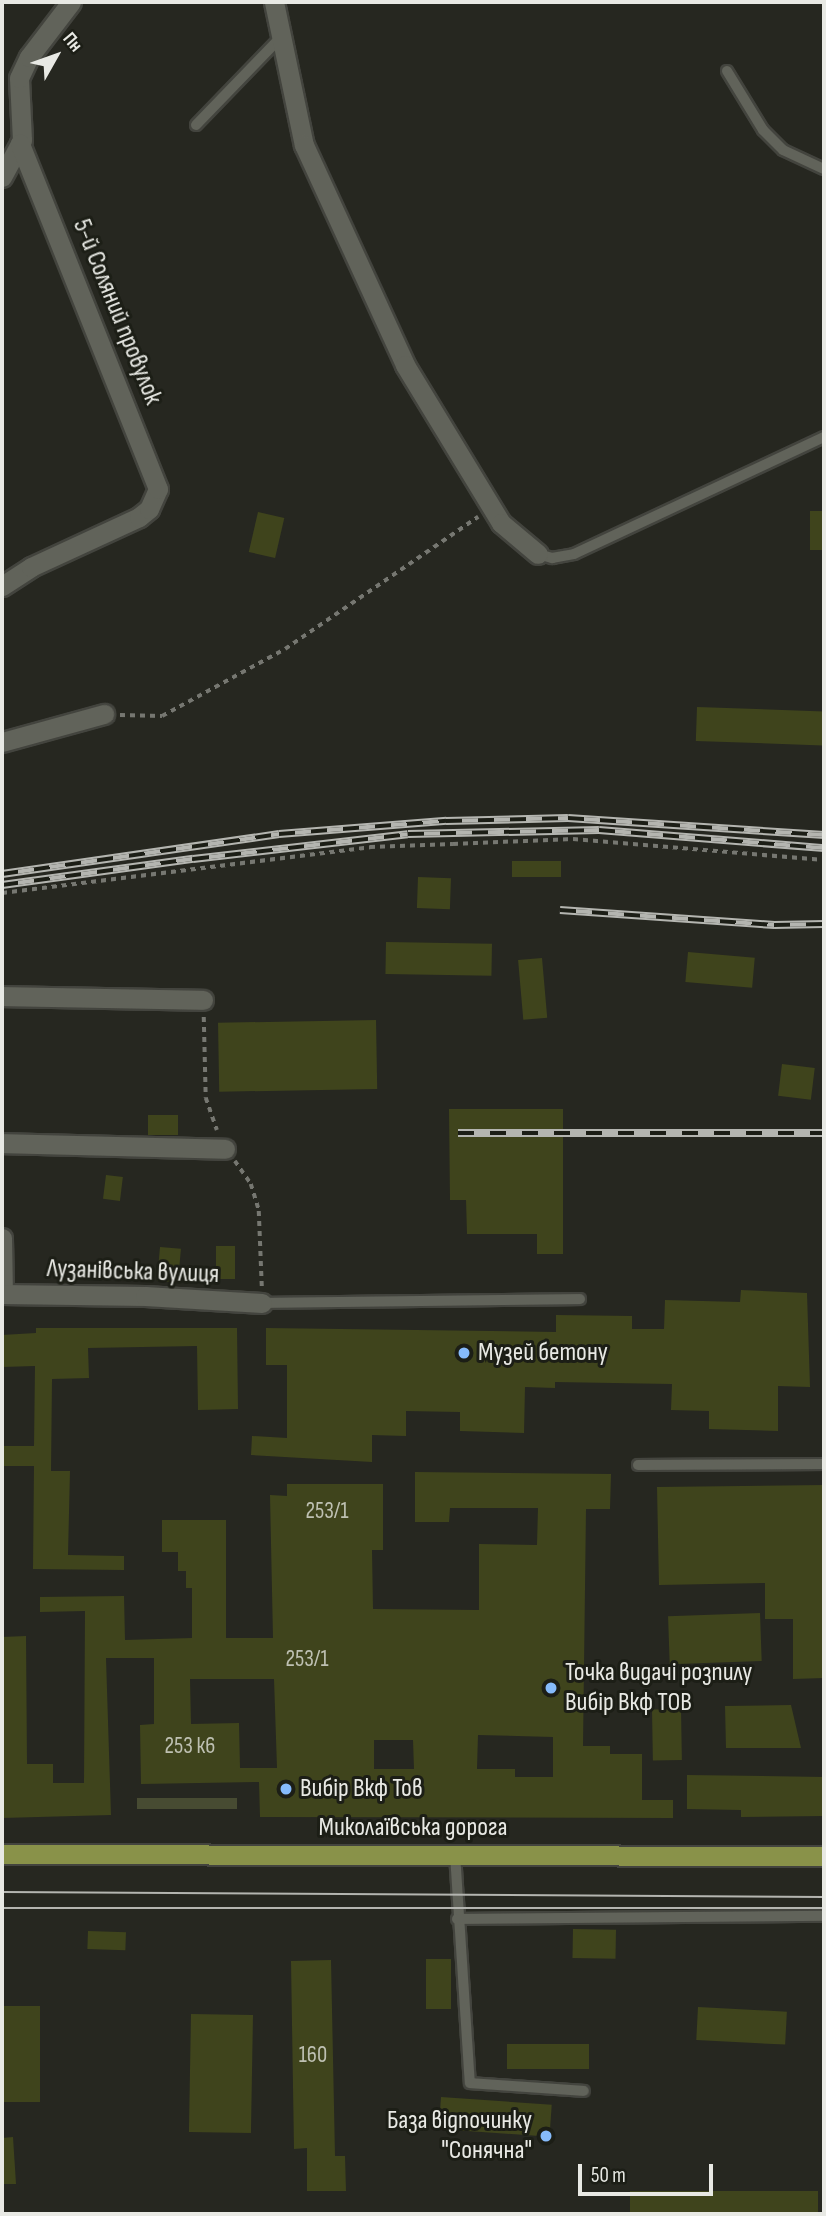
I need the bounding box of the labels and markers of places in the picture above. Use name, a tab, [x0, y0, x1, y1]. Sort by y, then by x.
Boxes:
place label: Музей бетону	[478, 1337, 608, 1369]
marker: Музей бетону	[456, 1345, 472, 1361]
place label: Точка видачі розпилу Вибір Вкф ТОВ	[565, 1657, 752, 1718]
marker: Точка видачі розпилу Вибір Вкф ТОВ	[543, 1680, 559, 1696]
place label: Вибір Вкф Тов	[300, 1773, 423, 1805]
marker: Вибір Вкф Тов	[278, 1781, 294, 1797]
place label: База відпочинку "Сонячна"	[387, 2105, 532, 2166]
marker: База відпочинку "Сонячна"	[538, 2128, 554, 2144]

